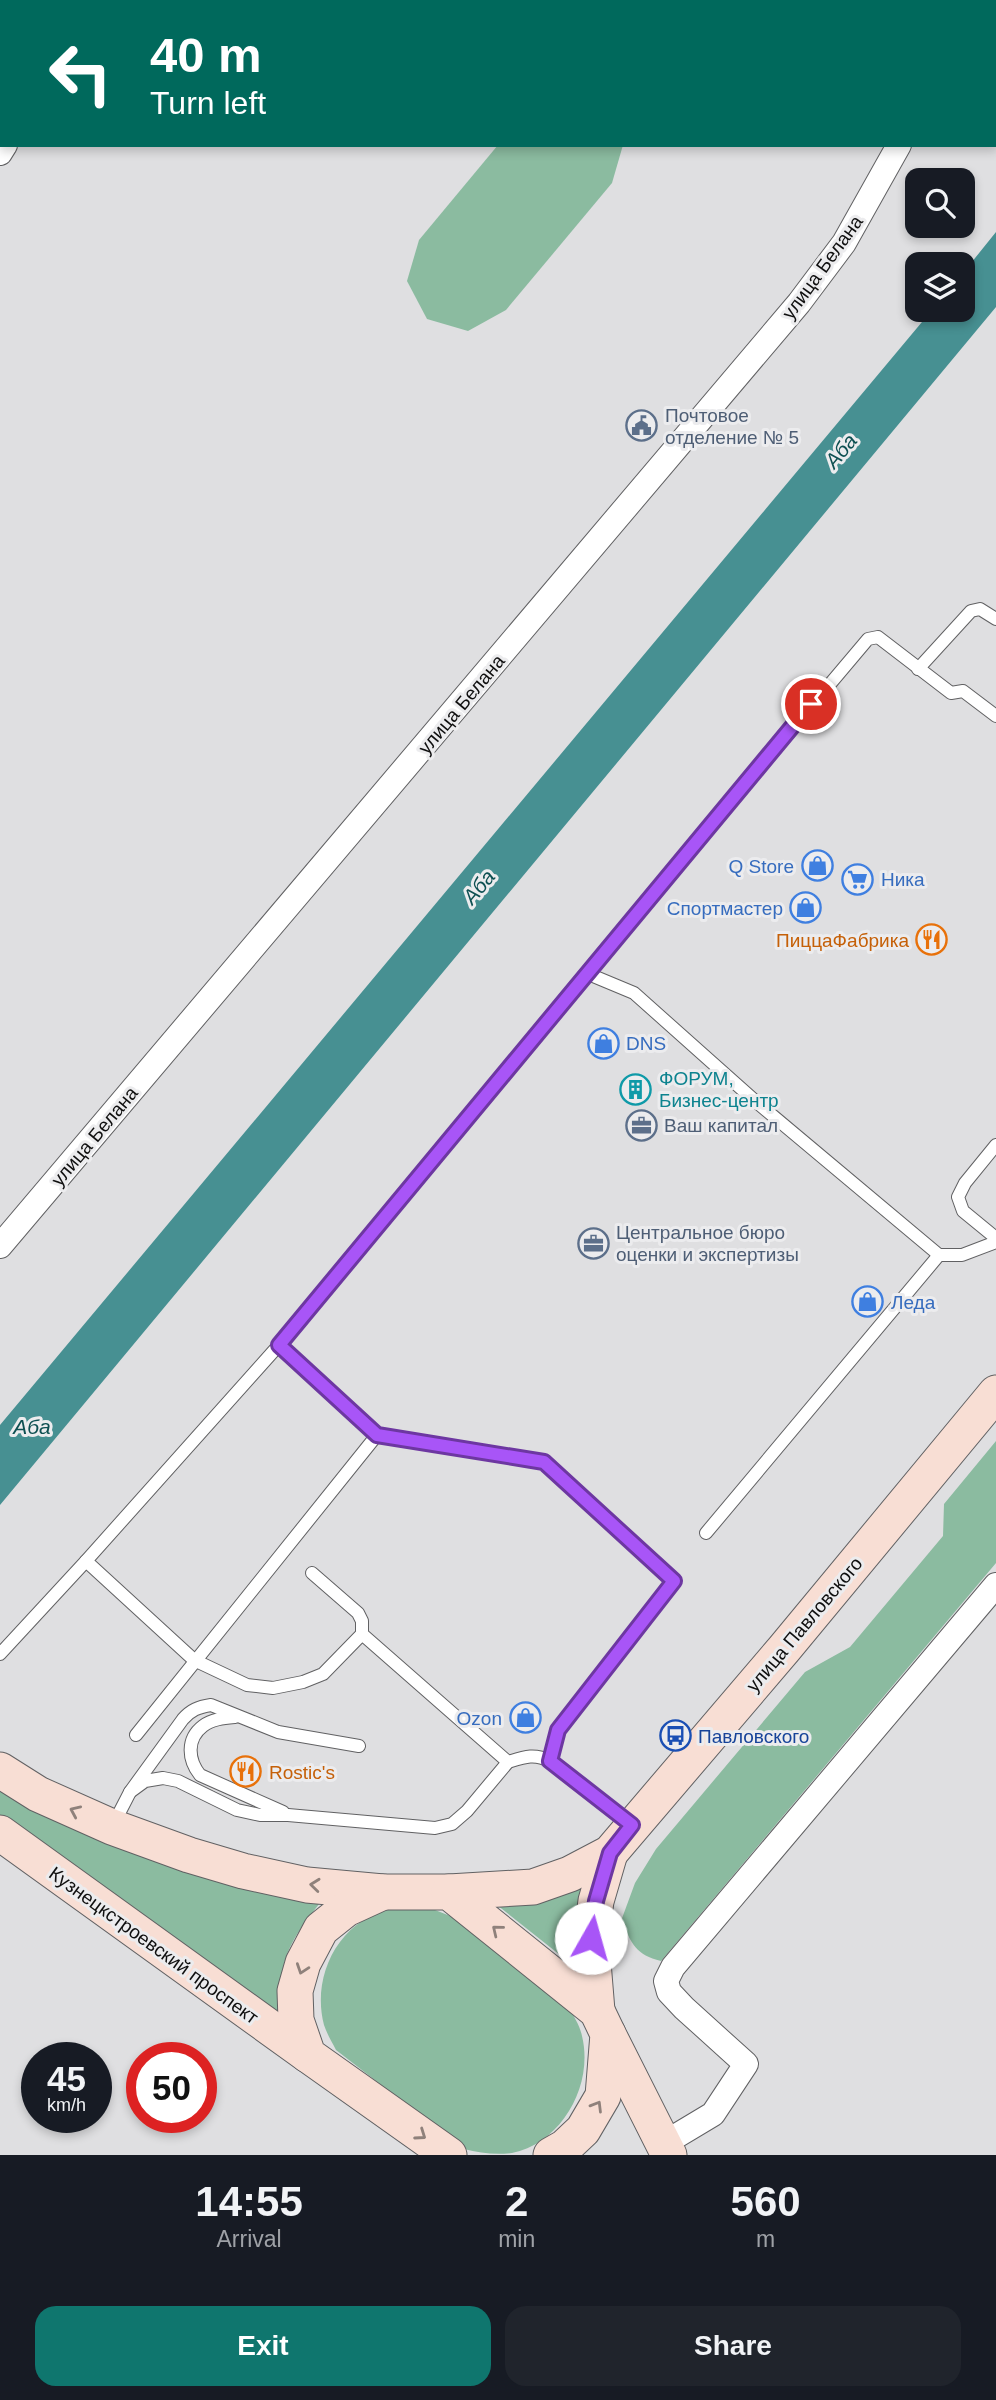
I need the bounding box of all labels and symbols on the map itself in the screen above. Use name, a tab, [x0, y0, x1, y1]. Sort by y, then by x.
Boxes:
street label: улица Белана	[778, 211, 867, 323]
place label: Почтовое отделение № 5	[665, 405, 799, 448]
public building icon: Почтовое отделение № 5	[625, 409, 659, 443]
water label: Аба	[819, 429, 861, 474]
street label: улица Белана	[414, 650, 509, 758]
pin	[781, 674, 841, 734]
shop icon: Q Store	[800, 849, 834, 883]
place label: Q Store	[729, 856, 794, 877]
supermarket icon: Ника	[841, 862, 875, 896]
water label: Аба	[457, 865, 499, 910]
place label: Ника	[881, 869, 925, 890]
shop icon: Спортмастер	[789, 891, 823, 925]
place label: Спортмастер	[667, 898, 783, 919]
restaurant icon: ПиццаФабрика	[915, 923, 949, 957]
place label: ПиццаФабрика	[776, 930, 909, 951]
shop icon: DNS	[586, 1026, 620, 1060]
place label: DNS	[626, 1033, 666, 1054]
place label: ФОРУМ, Бизнес-центр	[659, 1068, 779, 1111]
building icon: ФОРУМ, Бизнес-центр	[619, 1072, 653, 1106]
street label: улица Белана	[47, 1082, 142, 1190]
office icon: Ваш капитал	[624, 1108, 658, 1142]
place label: Ваш капитал	[664, 1115, 778, 1136]
place label: Центральное бюро оценки и экспертизы	[616, 1222, 799, 1265]
office icon: Центральное бюро оценки и экспертизы	[576, 1226, 610, 1260]
shop icon: Леда	[851, 1285, 885, 1319]
place label: Леда	[891, 1292, 936, 1313]
water label: Аба	[11, 1415, 51, 1438]
street label: улица Павловского	[742, 1553, 867, 1696]
shop icon: Ozon	[508, 1701, 542, 1735]
place label: Ozon	[457, 1708, 502, 1729]
bus stop icon: Павловского	[658, 1719, 692, 1753]
place label: Павловского	[698, 1726, 809, 1747]
restaurant icon: Rostic's	[229, 1755, 263, 1789]
place label: Rostic's	[269, 1762, 335, 1783]
one-way arrow	[70, 1805, 83, 1819]
street label: Кузнецкстроевский проспект	[45, 1863, 262, 2028]
one-way arrow	[309, 1878, 321, 1893]
position arrow	[554, 1901, 628, 1975]
one-way arrow	[493, 1926, 505, 1939]
one-way arrow	[296, 1963, 310, 1975]
speed limit sign: 50	[126, 2042, 217, 2133]
one-way arrow	[588, 2101, 601, 2114]
one-way arrow	[413, 2127, 426, 2139]

